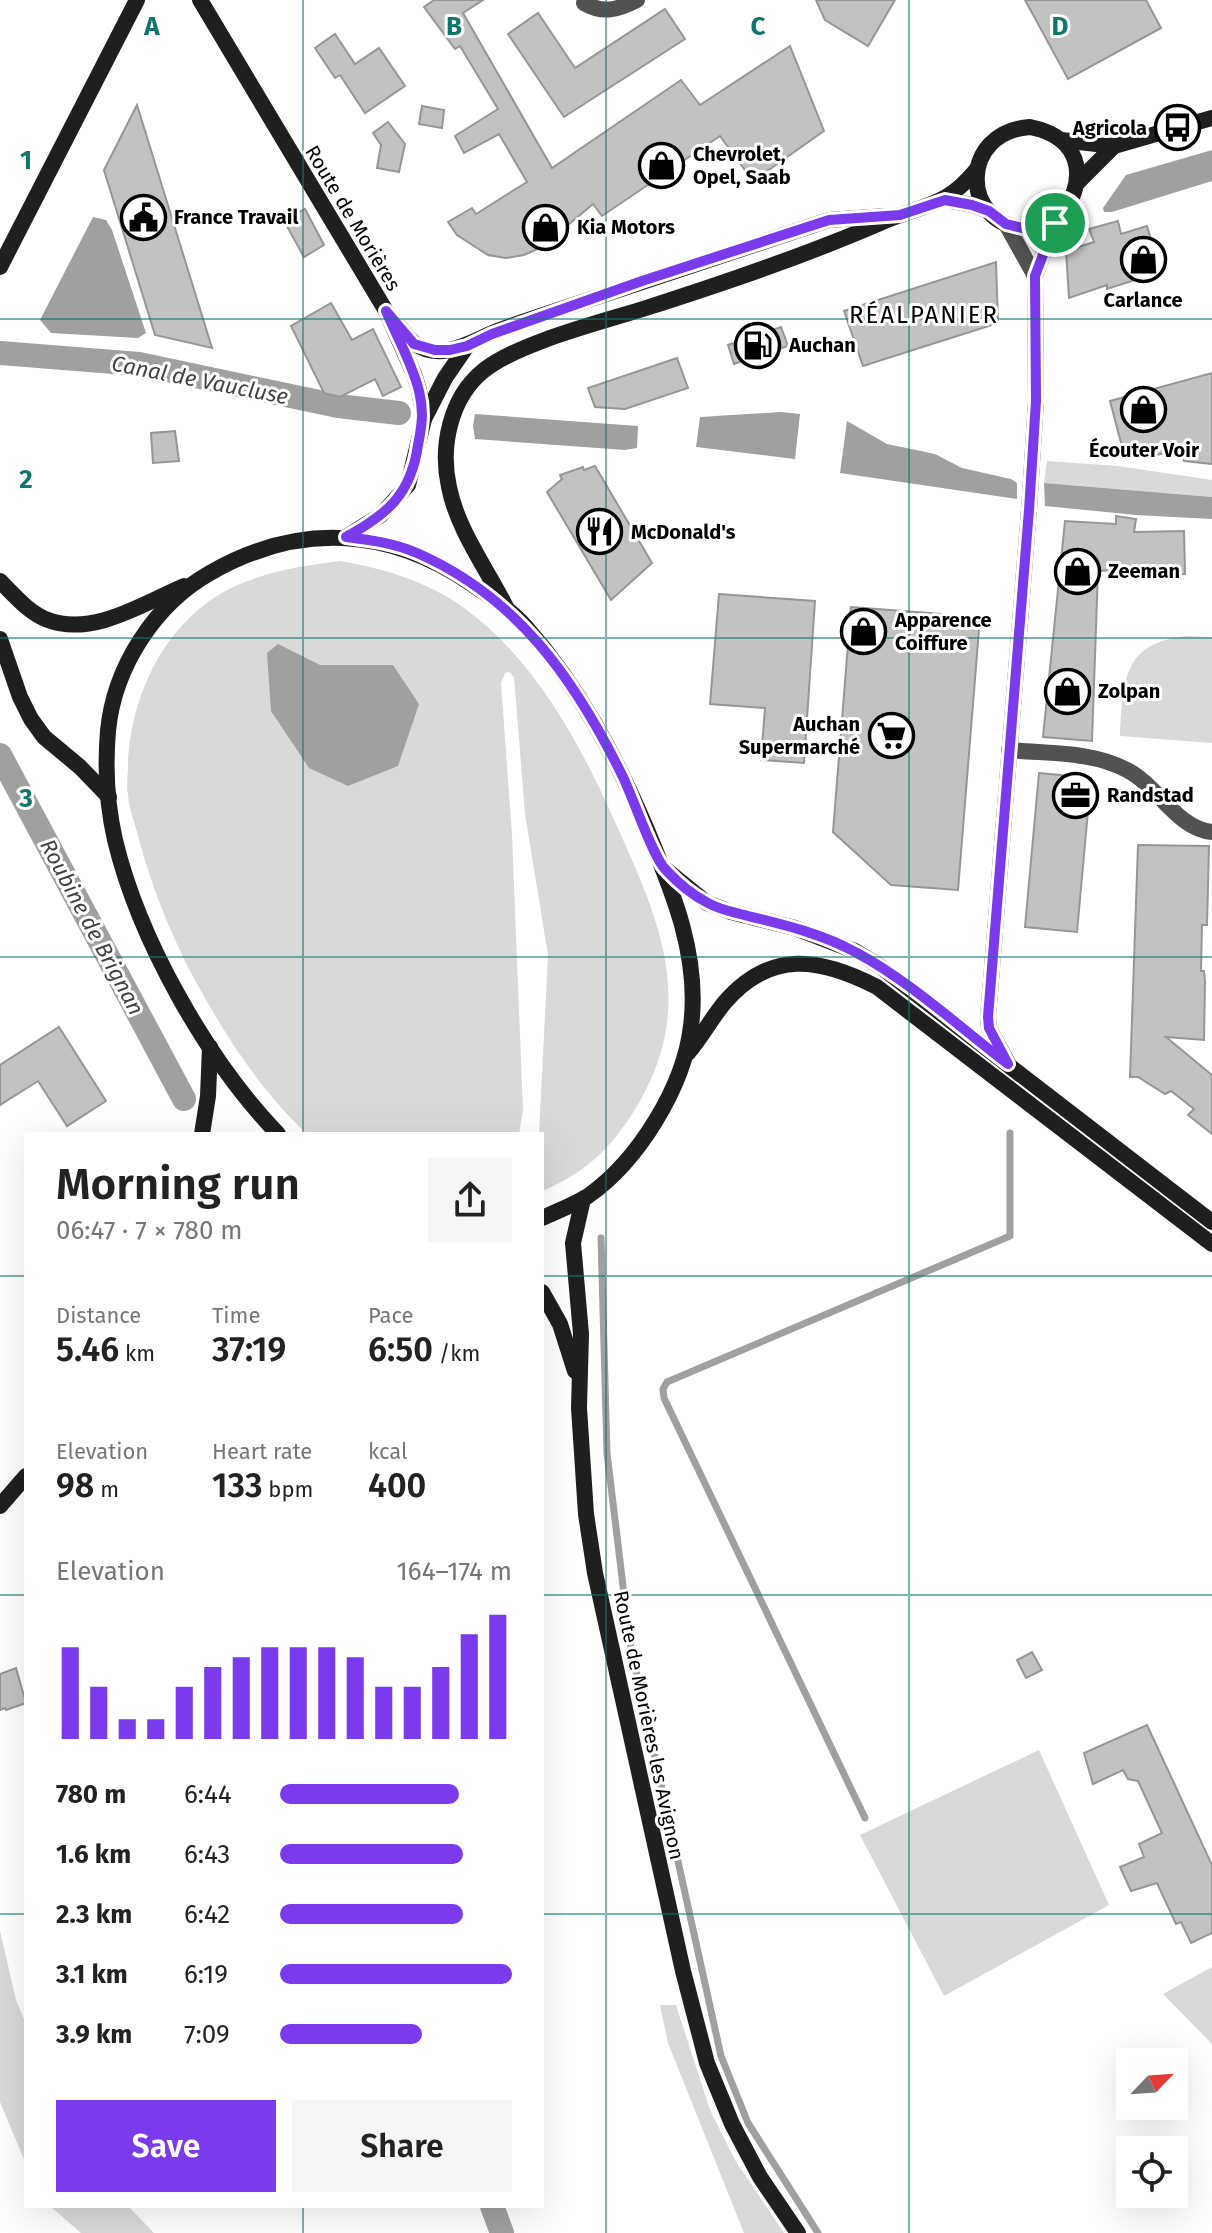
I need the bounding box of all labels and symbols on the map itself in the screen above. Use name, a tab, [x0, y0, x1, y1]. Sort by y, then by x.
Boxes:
text: A	[143, 11, 160, 42]
text: B	[446, 11, 462, 42]
text: C	[751, 11, 766, 42]
text: D	[1052, 11, 1069, 42]
bus stop icon: Agricola	[1154, 104, 1202, 152]
place label: Agricola	[1072, 116, 1147, 140]
street label: Route de Morières	[300, 141, 406, 295]
shop icon: Chevrolet, Opel, Saab	[638, 141, 686, 189]
place label: Chevrolet, Opel, Saab	[693, 142, 791, 189]
text: 1	[20, 145, 32, 176]
pin	[1021, 189, 1089, 257]
public building icon: France Travail	[119, 193, 167, 241]
shop icon: Kia Motors	[522, 203, 570, 251]
place label: France Travail	[174, 205, 298, 229]
place label: Kia Motors	[577, 215, 675, 239]
shop icon: Carlance	[1119, 236, 1167, 284]
place label: Carlance	[1104, 288, 1182, 312]
district label: RÉALPANIER	[849, 300, 999, 329]
fuel station icon: Auchan	[734, 321, 782, 369]
place label: Auchan	[788, 333, 856, 357]
water label: Canal de Vaucluse	[109, 350, 291, 410]
shop icon: Écouter Voir	[1120, 386, 1168, 434]
place label: Écouter Voir	[1089, 437, 1200, 462]
text: 2	[19, 464, 33, 495]
restaurant icon: McDonald's	[576, 508, 624, 556]
place label: McDonald's	[631, 520, 736, 544]
shop icon: Zeeman	[1053, 547, 1101, 595]
place label: Zeeman	[1108, 559, 1180, 583]
shop icon: Apparence Coiffure	[840, 608, 888, 656]
place label: Apparence Coiffure	[894, 608, 992, 655]
shop icon: Zolpan	[1043, 667, 1091, 715]
place label: Zolpan	[1098, 679, 1160, 703]
place label: Auchan Supermarché	[739, 712, 860, 759]
supermarket icon: Auchan Supermarché	[867, 712, 915, 760]
office icon: Randstad	[1052, 771, 1100, 819]
text: 3	[18, 783, 33, 814]
place label: Randstad	[1107, 783, 1194, 807]
water label: Roubine de Brignan	[34, 834, 150, 1020]
street label: Route de Morières les Avignon	[609, 1588, 689, 1862]
north arrow	[1116, 2048, 1188, 2120]

